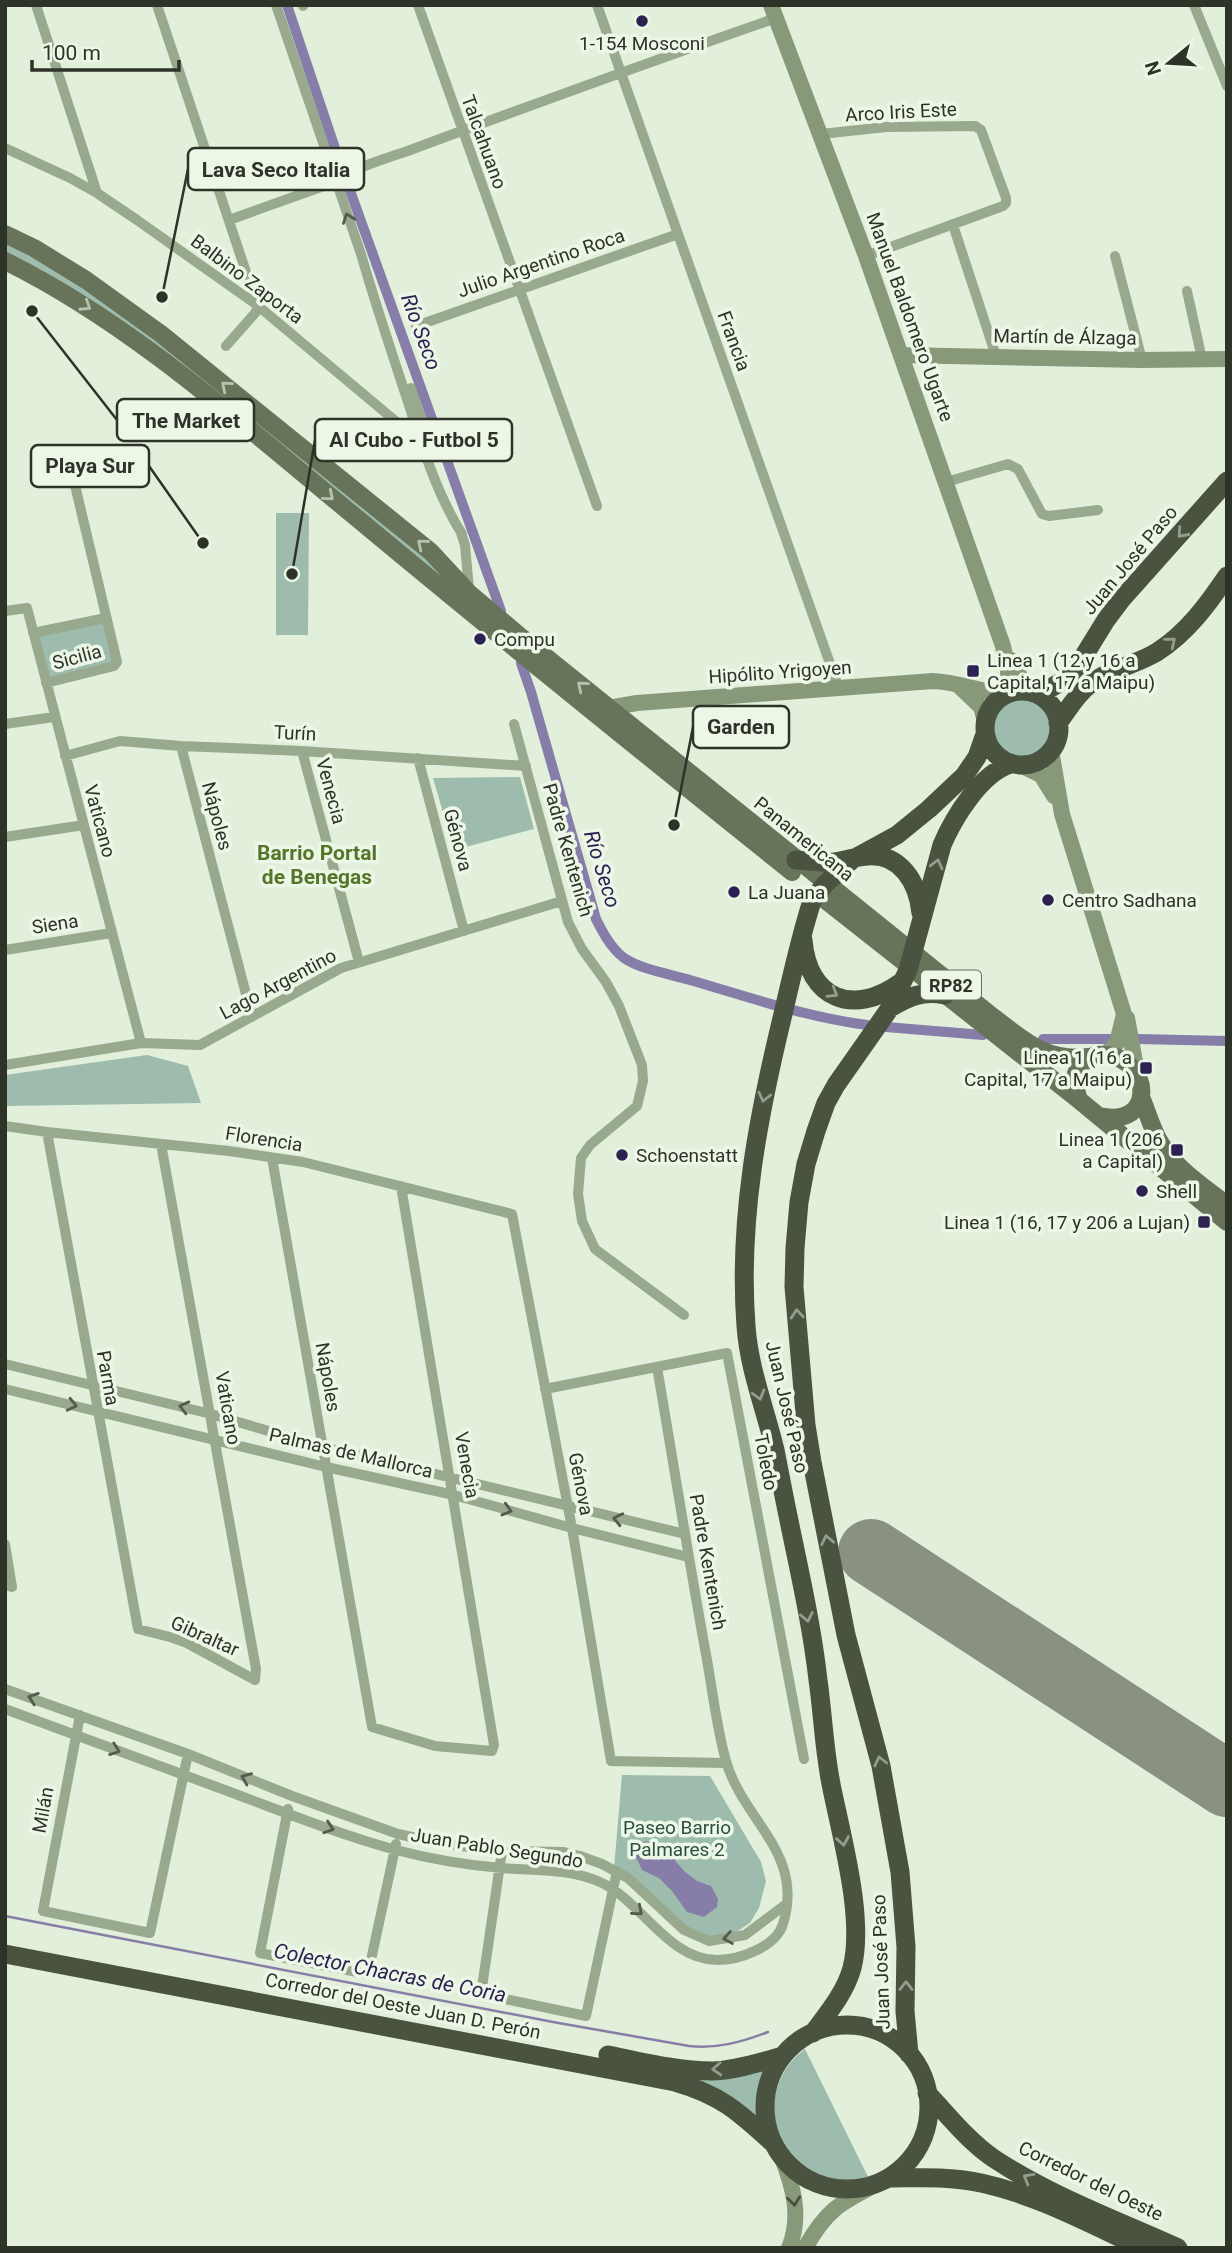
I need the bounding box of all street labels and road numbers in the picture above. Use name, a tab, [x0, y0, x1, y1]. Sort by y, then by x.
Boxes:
street label: Talcahuano	[456, 92, 512, 192]
street label: Arco Iris Este	[845, 98, 957, 126]
street label: Manuel Baldomero Ugarte	[861, 209, 959, 425]
street label: Julio Argentino Roca	[454, 224, 628, 302]
street label: Balbino Zaporta	[186, 229, 308, 329]
street label: Francia	[713, 308, 755, 374]
street label: Martín de Álzaga	[993, 324, 1137, 350]
street label: Juan José Paso	[1078, 501, 1182, 619]
street label: Sicilia	[50, 639, 104, 675]
street label: Hipólito Yrigoyen	[708, 656, 852, 688]
street label: Turín	[273, 720, 317, 746]
street label: Venecia	[311, 756, 351, 826]
street label: Nápoles	[197, 779, 237, 853]
street label: Padre Kentenich	[538, 780, 598, 920]
street label: Vaticano	[79, 782, 121, 860]
street label: Panamericana	[749, 792, 859, 886]
street label: Génova	[439, 806, 477, 874]
street label: Siena	[30, 909, 80, 939]
street label: Lago Argentino	[216, 944, 340, 1024]
road number: RP82	[921, 970, 981, 1000]
street label: Florencia	[224, 1122, 304, 1156]
street label: Juan José Paso	[761, 1339, 813, 1475]
street label: Nápoles	[311, 1341, 345, 1413]
street label: Parma	[92, 1349, 124, 1407]
street label: Vaticano	[210, 1369, 246, 1447]
street label: Palmas de Mallorca	[267, 1423, 435, 1483]
street label: Venecia	[450, 1430, 484, 1500]
street label: Toledo	[749, 1432, 783, 1492]
street label: Génova	[564, 1451, 598, 1517]
street label: Padre Kentenich	[685, 1492, 731, 1632]
street label: Gibraltar	[167, 1611, 243, 1661]
street label: Milán	[28, 1785, 58, 1835]
street label: Juan Pablo Segundo	[409, 1823, 585, 1873]
street label: Juan José Paso	[867, 1894, 895, 2030]
street label: Corredor del Oeste Juan D. Perón	[263, 1968, 543, 2044]
street label: Corredor del Oeste	[1015, 2136, 1167, 2226]

